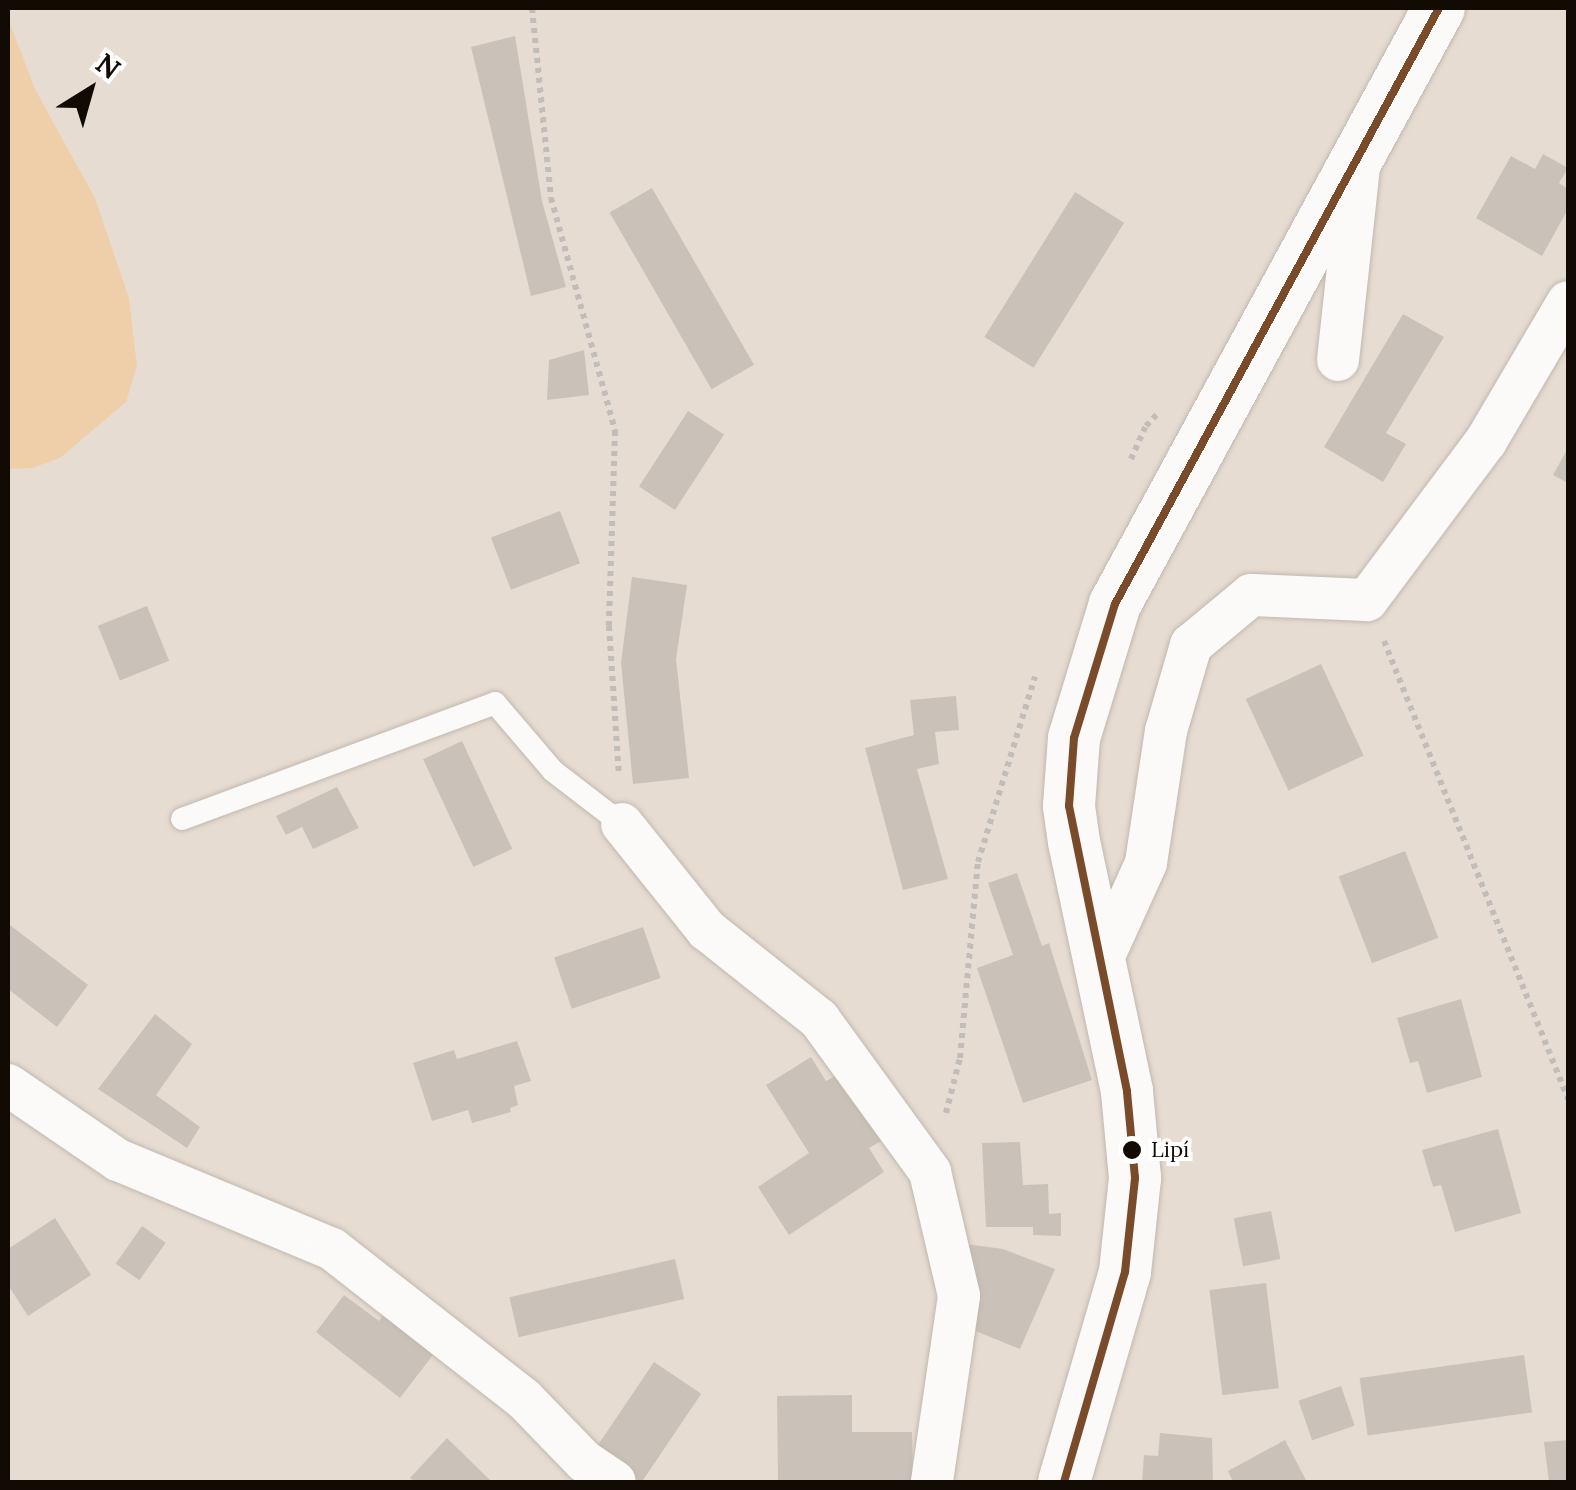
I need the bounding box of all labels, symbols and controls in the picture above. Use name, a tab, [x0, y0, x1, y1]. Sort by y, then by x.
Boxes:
north arrow	[40, 40, 140, 140]
text: N	[89, 45, 128, 87]
place label: Lipí	[1151, 1137, 1189, 1163]
marker: Lipí	[1122, 1140, 1142, 1160]

